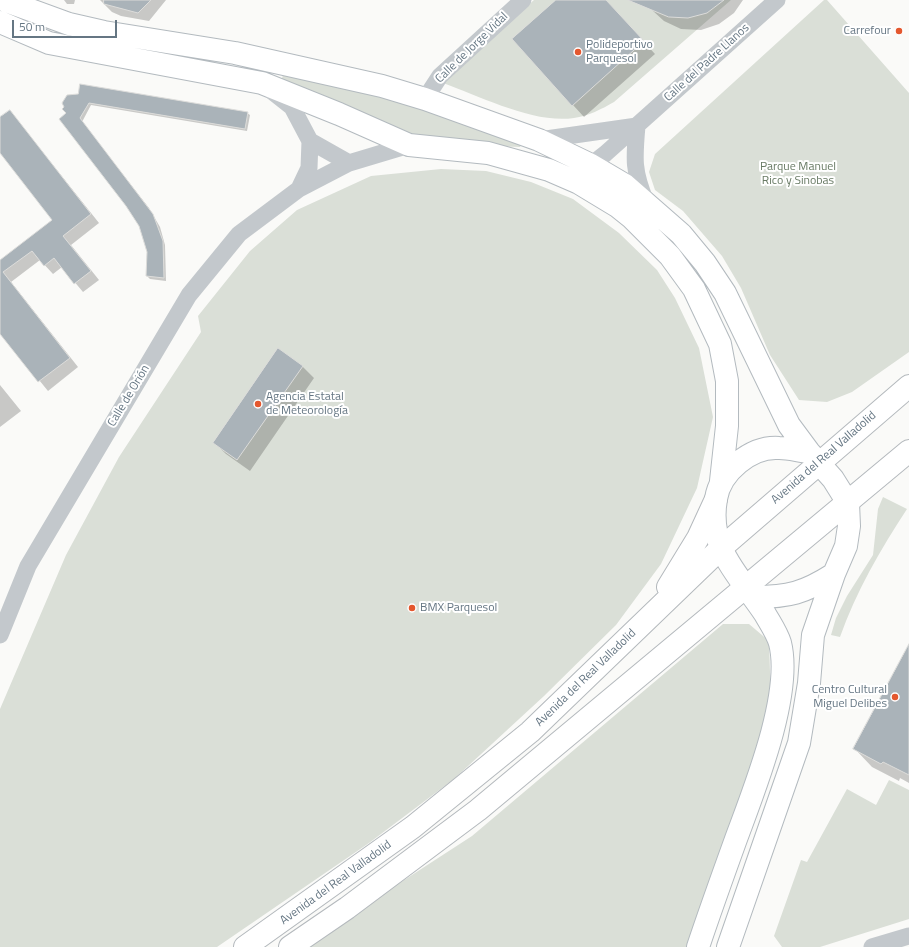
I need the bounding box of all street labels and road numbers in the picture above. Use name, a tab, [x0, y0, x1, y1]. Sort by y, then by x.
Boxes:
street label: Calle de Jorge Vidal	[433, 10, 511, 86]
street label: Calle del Padre Llanos	[661, 21, 753, 105]
street label: Calle de Orión	[105, 363, 153, 429]
street label: Avenida del Real Valladolid	[769, 409, 879, 507]
street label: Avenida del Real Valladolid	[533, 626, 639, 730]
street label: Avenida del Real Valladolid	[278, 838, 394, 928]

